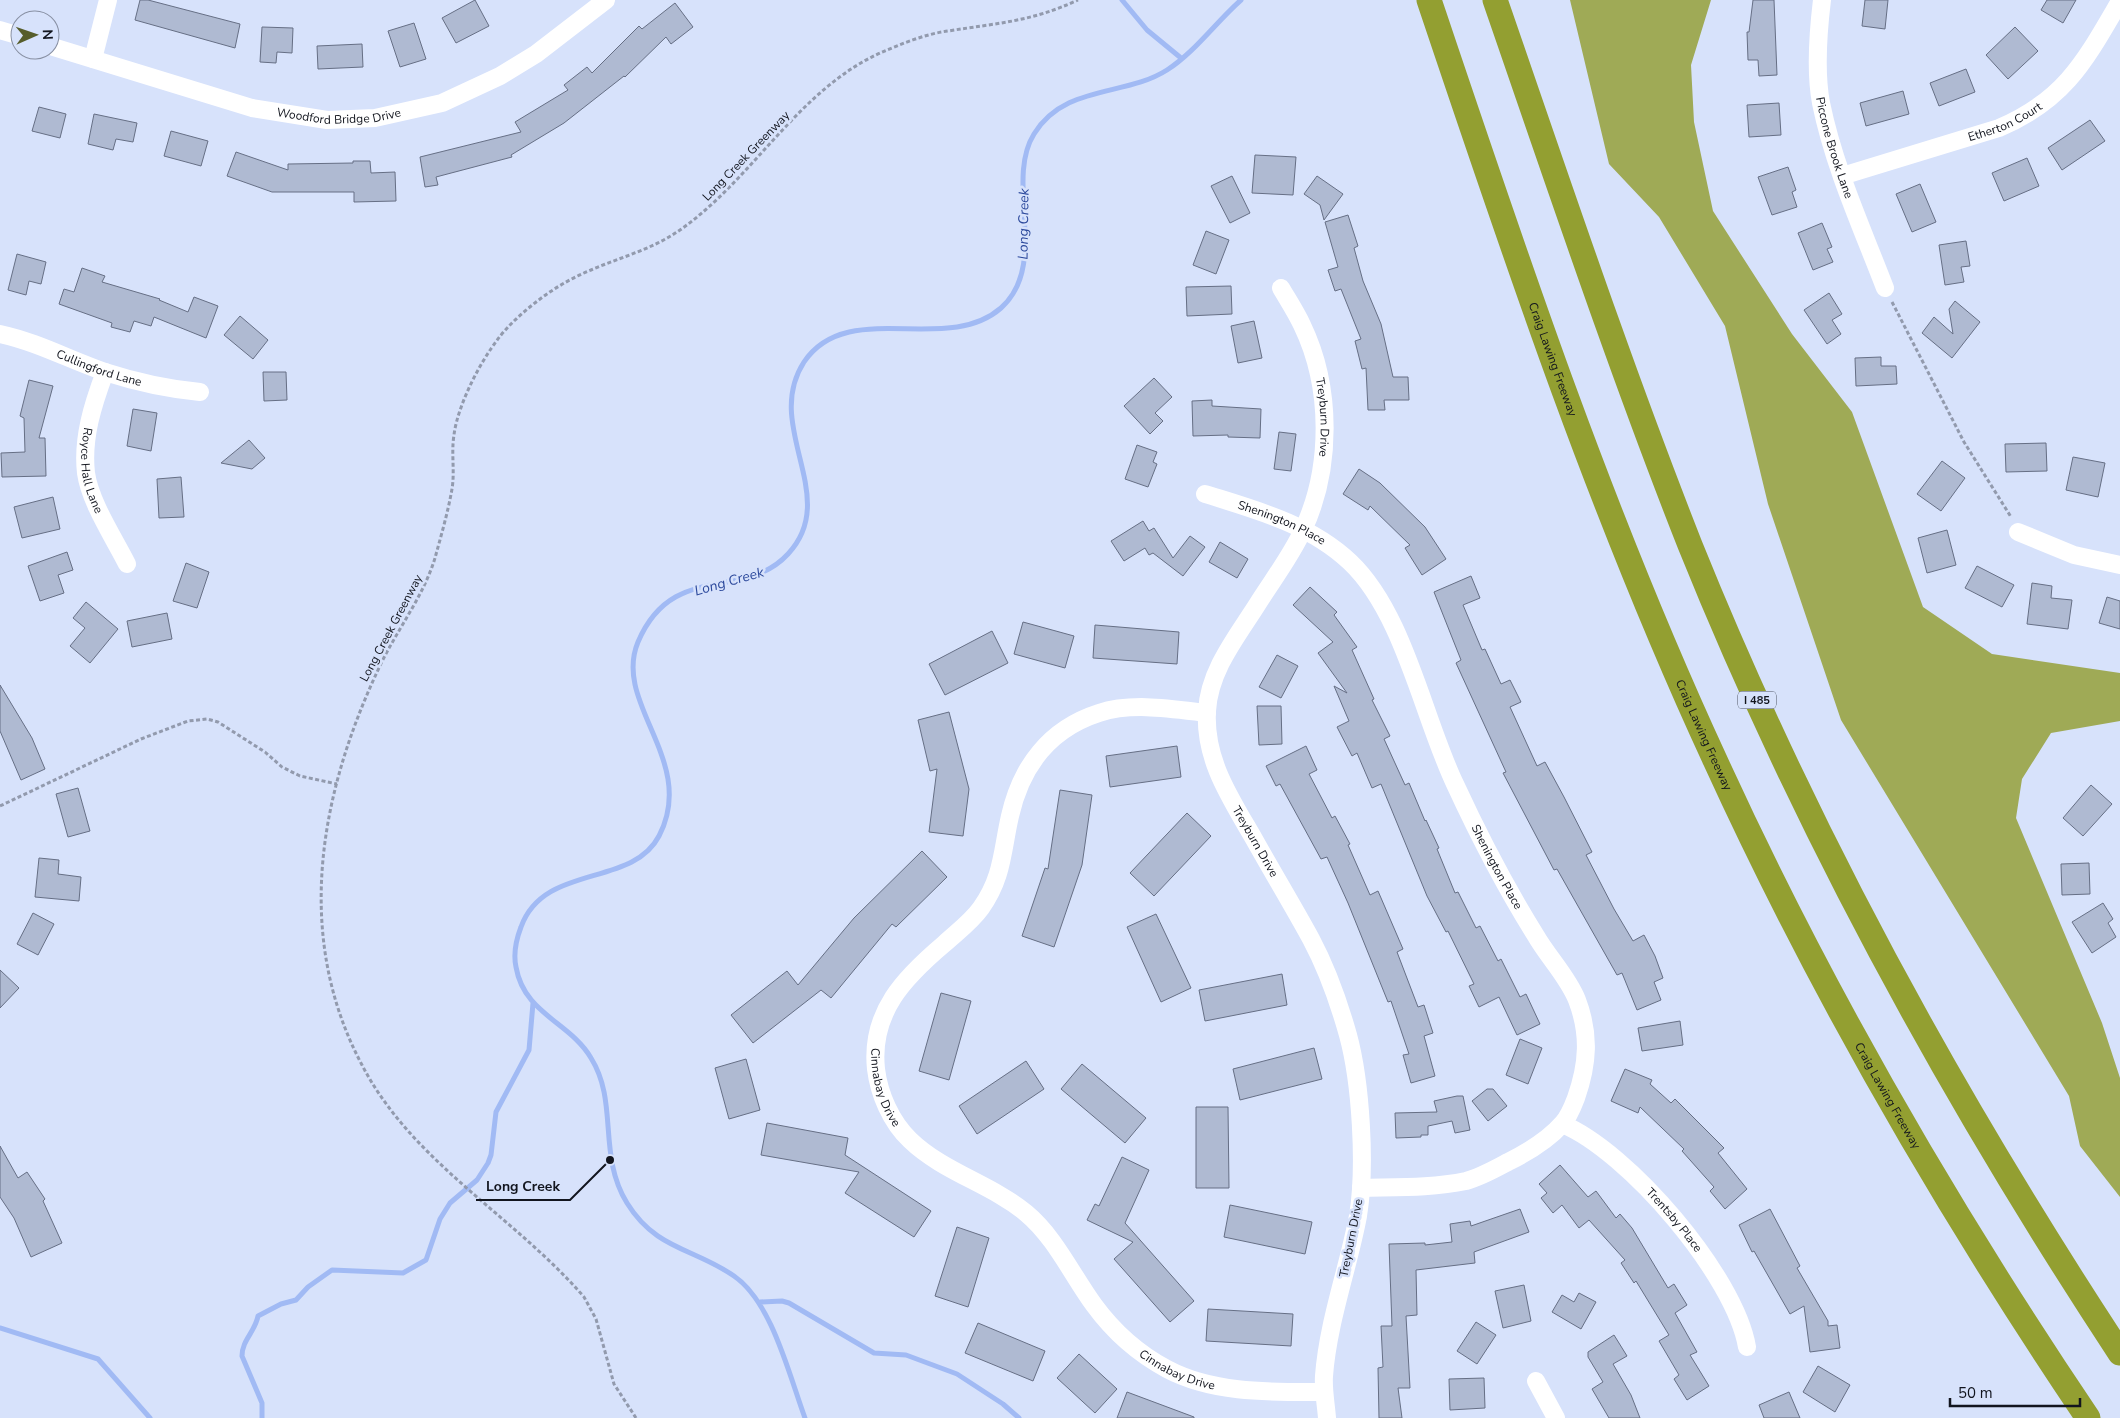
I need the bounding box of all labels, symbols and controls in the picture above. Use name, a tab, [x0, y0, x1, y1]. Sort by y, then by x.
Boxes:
north arrow	[10, 10, 60, 60]
text: N	[38, 29, 57, 40]
street label: Piccone Brook Lane	[1812, 96, 1857, 201]
street label: Etherton Court	[1966, 98, 2046, 145]
street label: Woodford Bridge Drive	[276, 104, 402, 128]
street label: Long Creek Greenway	[699, 107, 794, 204]
water label: Long Creek	[1013, 187, 1034, 260]
street label: Craig Lawing Freeway	[1525, 300, 1581, 419]
street label: Cullingford Lane	[54, 346, 143, 390]
street label: Treyburn Drive	[1312, 376, 1333, 458]
street label: Royce Hall Lane	[77, 426, 107, 516]
street label: Shenington Place	[1236, 497, 1329, 549]
water label: Long Creek	[692, 562, 767, 600]
street label: Long Creek Greenway	[356, 571, 426, 684]
street label: Craig Lawing Freeway	[1672, 677, 1736, 794]
road number: I 485	[1738, 692, 1776, 708]
street label: Treyburn Drive	[1228, 803, 1282, 880]
street label: Shenington Place	[1468, 822, 1526, 912]
street label: Craig Lawing Freeway	[1851, 1039, 1925, 1153]
street label: Cinnabay Drive	[867, 1048, 904, 1130]
callout: Long Creek	[476, 1171, 570, 1200]
text: Long Creek	[486, 1177, 560, 1196]
street label: Trentsby Place	[1643, 1184, 1706, 1255]
street label: Treyburn Drive	[1336, 1198, 1366, 1278]
street label: Cinnabay Drive	[1136, 1346, 1216, 1393]
scale bar	[1950, 1376, 2080, 1408]
text: 50 m	[1958, 1383, 1993, 1403]

